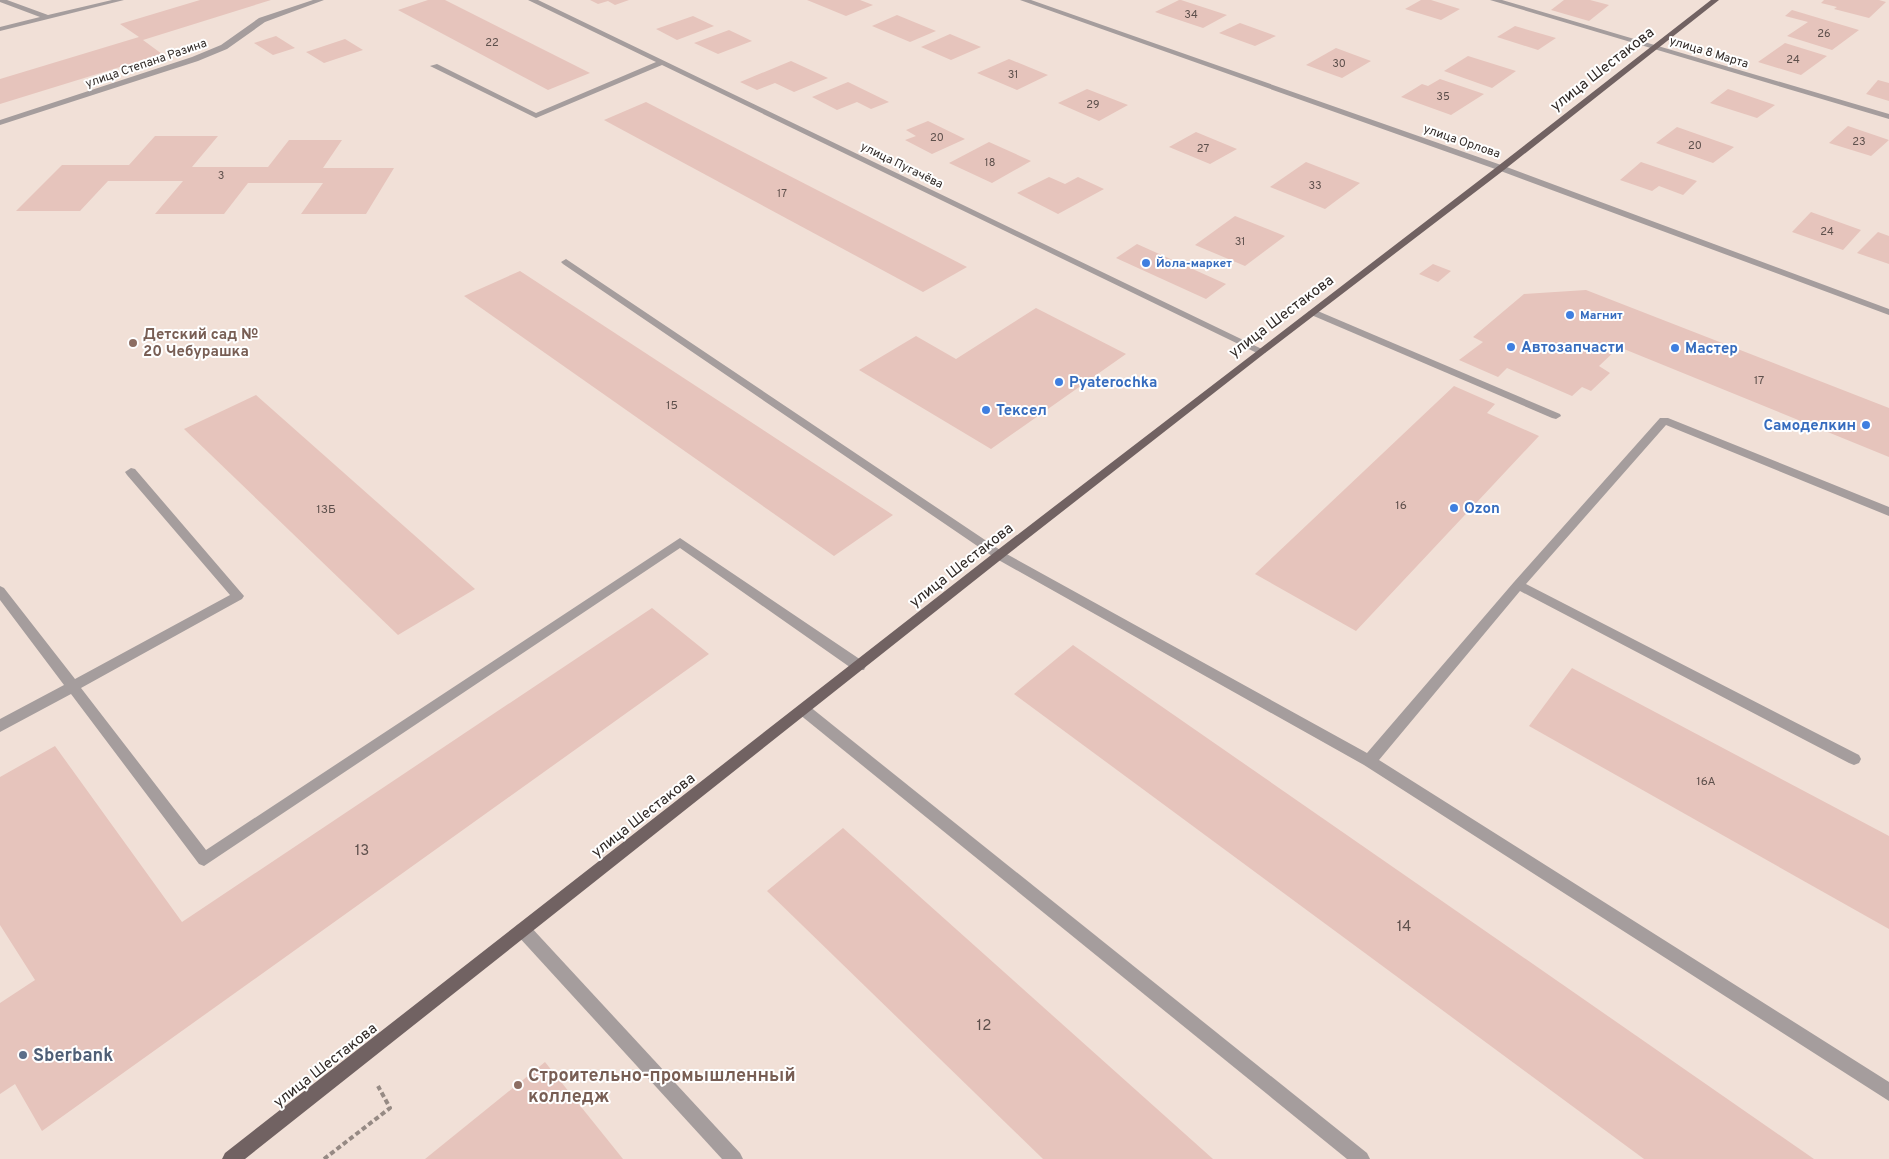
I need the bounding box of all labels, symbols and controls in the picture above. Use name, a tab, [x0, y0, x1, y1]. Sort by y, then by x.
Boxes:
house number: 34	[1184, 8, 1198, 22]
street label: улица Шестакова	[1547, 24, 1659, 117]
house number: 26	[1817, 27, 1831, 41]
street label: улица 8 Марта	[1667, 33, 1750, 73]
street label: улица Степана Разина	[83, 36, 209, 92]
house number: 22	[485, 36, 499, 50]
house number: 24	[1786, 53, 1800, 67]
house number: 30	[1332, 57, 1346, 71]
house number: 31	[1008, 68, 1018, 82]
house number: 35	[1436, 90, 1450, 104]
house number: 29	[1086, 98, 1100, 112]
street label: улица Орлова	[1421, 121, 1502, 163]
house number: 20	[930, 131, 944, 145]
house number: 23	[1852, 135, 1866, 149]
street label: улица Пугачёва	[858, 139, 946, 193]
house number: 20	[1688, 139, 1702, 153]
house number: 27	[1197, 142, 1209, 156]
house number: 18	[985, 156, 995, 170]
house number: 3	[218, 169, 224, 183]
house number: 33	[1308, 179, 1322, 193]
house number: 17	[777, 187, 787, 201]
house number: 24	[1820, 225, 1834, 239]
house number: 31	[1235, 235, 1245, 249]
place label: Йола-маркет	[1156, 256, 1232, 272]
marker: Йола-маркет	[1140, 257, 1152, 269]
street label: улица Шестакова	[1226, 272, 1338, 363]
place label: Магнит	[1580, 308, 1623, 324]
marker: Магнит	[1564, 309, 1576, 321]
place label: Детский сад № 20 Чебурашка	[143, 326, 258, 362]
marker: Детский сад № 20 Чебурашка	[127, 337, 139, 349]
place label: Автозапчасти	[1521, 339, 1624, 358]
place label: Мастер	[1685, 340, 1738, 359]
marker: Автозапчасти	[1505, 341, 1517, 353]
marker: Мастер	[1669, 342, 1681, 354]
house number: 17	[1754, 373, 1764, 389]
place label: Pyaterochka	[1069, 374, 1157, 393]
marker: Pyaterochka	[1053, 376, 1065, 388]
house number: 15	[666, 398, 678, 414]
place label: Тексел	[996, 402, 1047, 421]
marker: Тексел	[980, 404, 992, 416]
place label: Самоделкин	[1763, 417, 1856, 436]
marker: Самоделкин	[1860, 419, 1872, 431]
house number: 16	[1395, 498, 1407, 514]
place label: Ozon	[1464, 500, 1500, 519]
house number: 13Б	[316, 502, 336, 518]
marker: Ozon	[1448, 502, 1460, 514]
street label: улица Шестакова	[906, 520, 1018, 613]
street label: улица Шестакова	[588, 770, 700, 863]
house number: 16А	[1696, 774, 1716, 790]
house number: 13	[355, 842, 369, 861]
house number: 14	[1397, 918, 1411, 937]
house number: 12	[977, 1017, 991, 1036]
street label: улица Шестакова	[270, 1020, 382, 1113]
place label: Sberbank	[33, 1045, 113, 1068]
marker: Sberbank	[17, 1049, 29, 1061]
place label: Строительно-промышленный колледж	[528, 1065, 796, 1109]
marker: Строительно-промышленный колледж	[512, 1079, 524, 1091]

